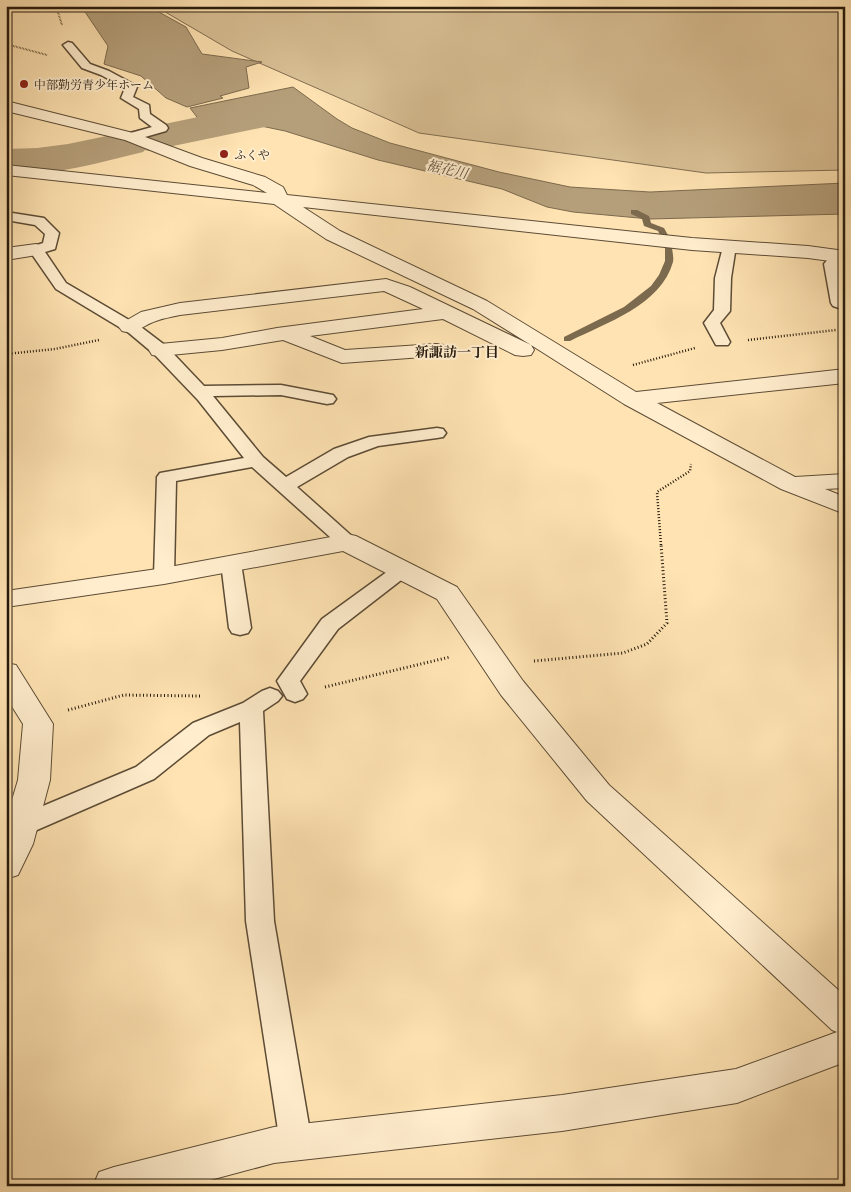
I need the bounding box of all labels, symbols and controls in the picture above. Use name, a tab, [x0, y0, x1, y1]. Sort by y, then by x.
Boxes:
place label: 中部勤労青少年ホーム	[34, 76, 154, 93]
marker: 中部勤労青少年ホーム	[18, 78, 30, 90]
place label: ふくや	[234, 146, 270, 163]
marker: ふくや	[218, 148, 230, 160]
water label: 裾花川	[424, 155, 472, 184]
district label: 新諏訪一丁目	[415, 342, 499, 362]

